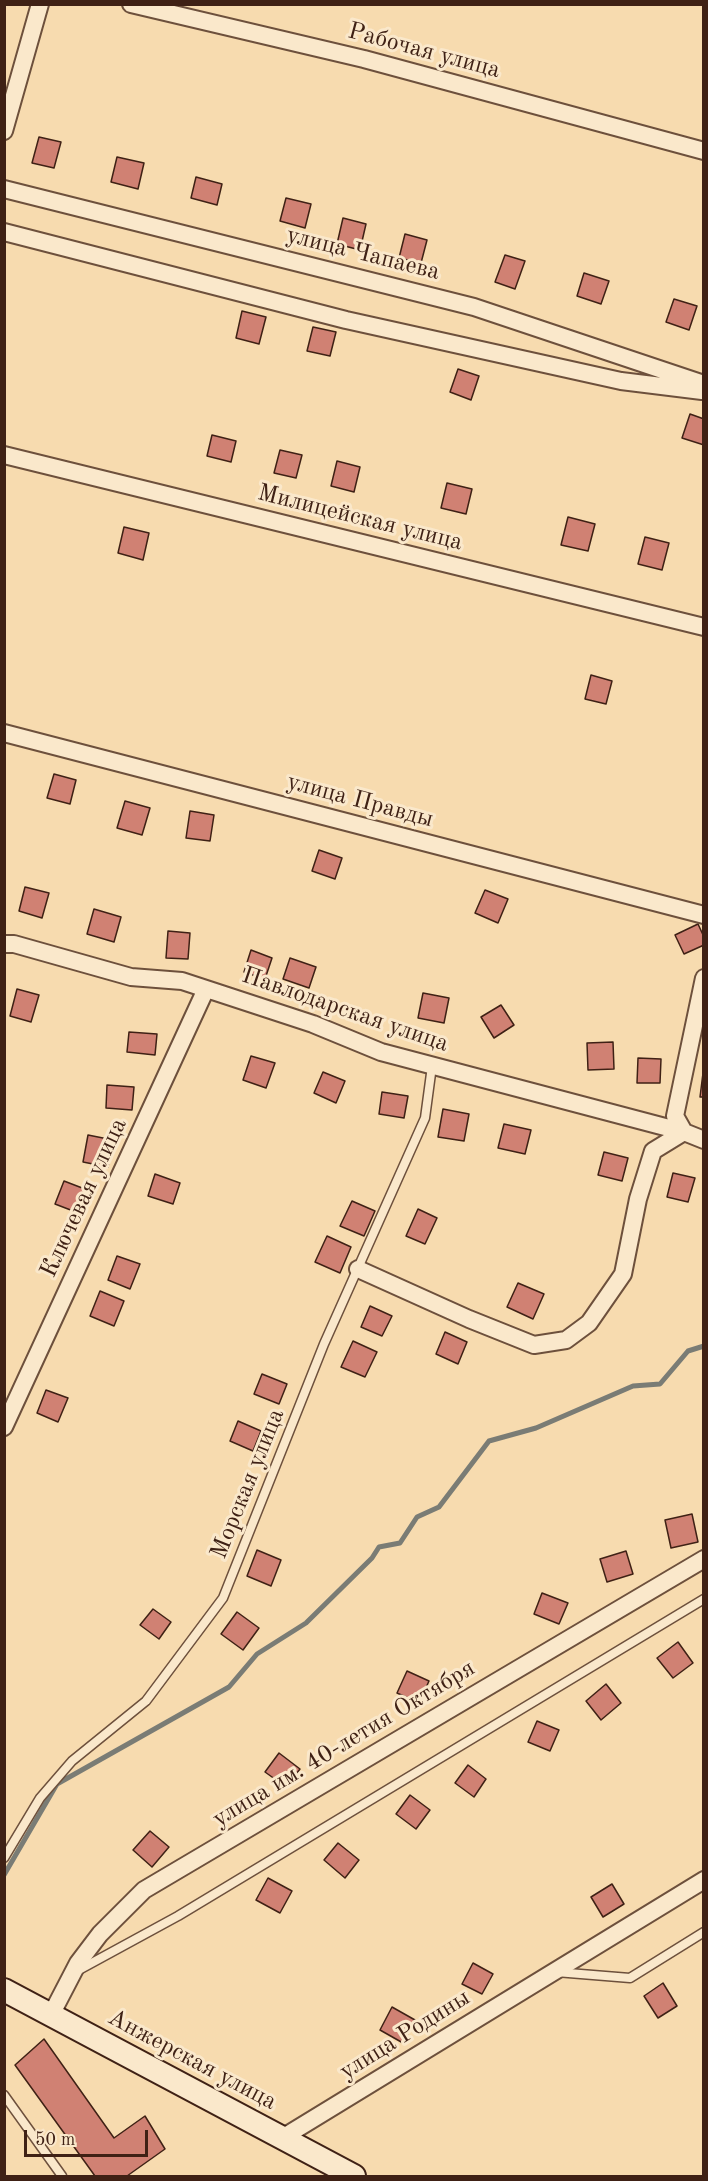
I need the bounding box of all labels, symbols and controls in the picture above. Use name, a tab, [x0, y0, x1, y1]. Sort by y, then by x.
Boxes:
street label: Рабочая улица	[345, 17, 503, 85]
street label: улица Чапаева	[283, 221, 443, 287]
street label: Милицейская улица	[255, 479, 465, 557]
street label: улица Правды	[284, 768, 436, 834]
street label: Павлодарская улица	[238, 961, 452, 1059]
street label: Ключевая улица	[34, 1114, 134, 1282]
street label: Морская улица	[205, 1405, 291, 1563]
street label: улица им. 40-летия Октября	[208, 1654, 480, 1834]
street label: улица Родины	[335, 1984, 475, 2086]
street label: Анжерская улица	[103, 2003, 281, 2117]
scale bar	[27, 2118, 152, 2156]
text: 50 m	[35, 2131, 75, 2149]

